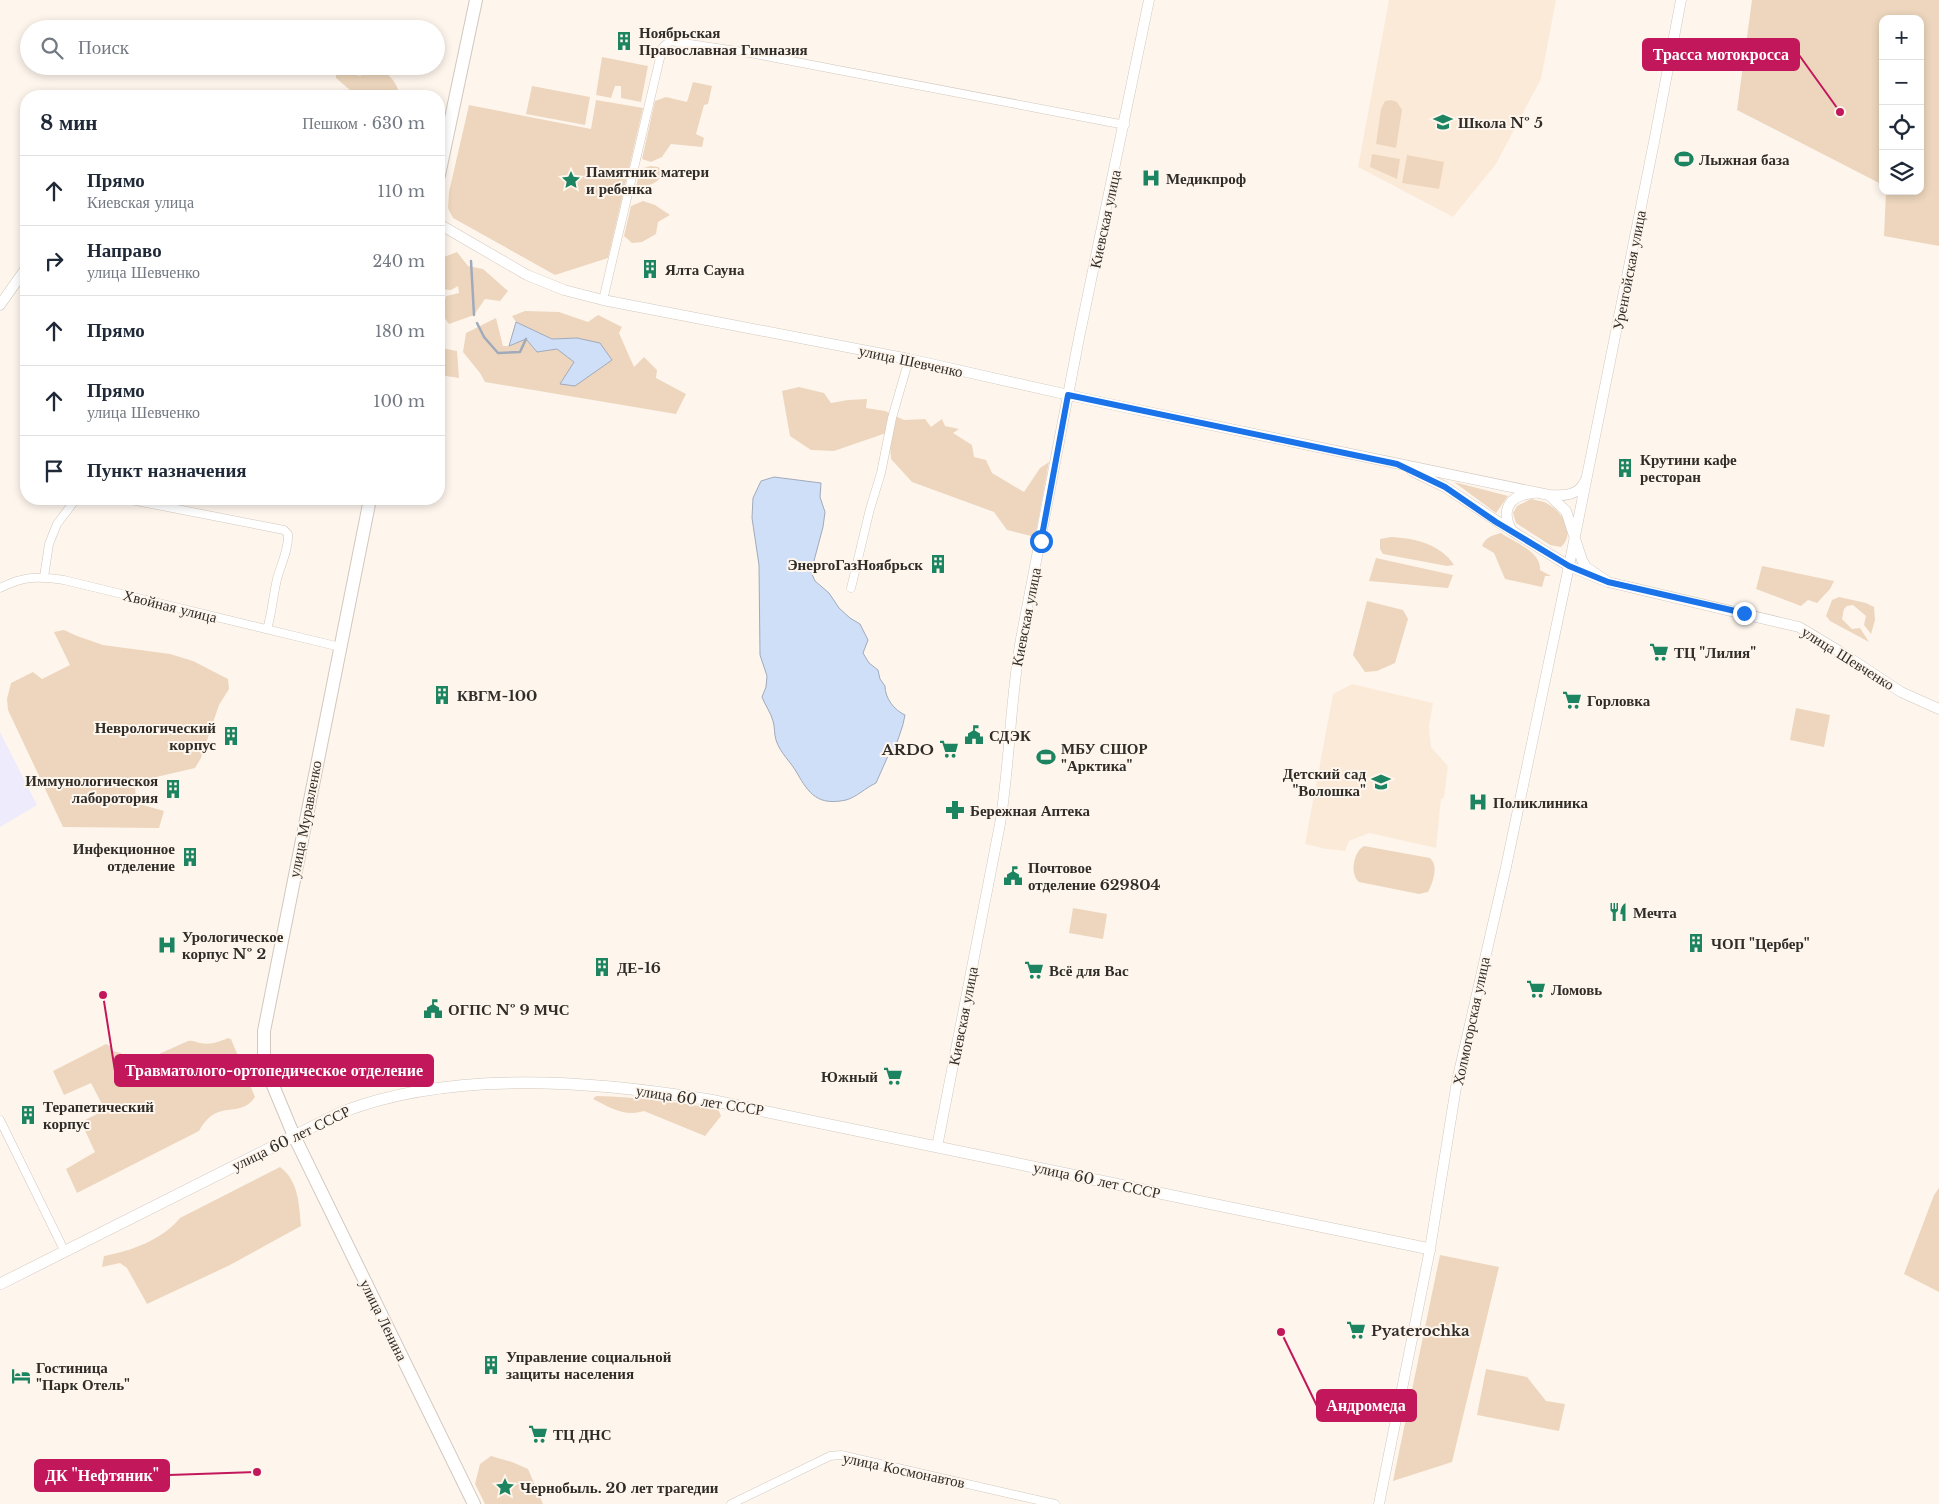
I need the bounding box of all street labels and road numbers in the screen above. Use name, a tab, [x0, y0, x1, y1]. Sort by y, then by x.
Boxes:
street label: Киевская улица	[1085, 168, 1125, 270]
street label: Уренгойская улица	[1608, 208, 1650, 331]
street label: улица Шевченко	[857, 341, 965, 381]
street label: Киевская улица	[1007, 566, 1045, 668]
street label: Хвойная улица	[121, 585, 219, 627]
street label: улица Шевченко	[1798, 622, 1898, 694]
street label: улица Муравленко	[284, 759, 326, 879]
street label: Холмогорская улица	[1448, 955, 1494, 1087]
street label: Киевская улица	[944, 965, 982, 1067]
street label: улица 60 лет СССР	[635, 1080, 765, 1120]
street label: улица 60 лет СССР	[229, 1101, 353, 1175]
street label: улица 60 лет СССР	[1032, 1157, 1162, 1203]
street label: улица Ленина	[356, 1276, 412, 1364]
street label: улица Космонавтов	[841, 1448, 967, 1492]

